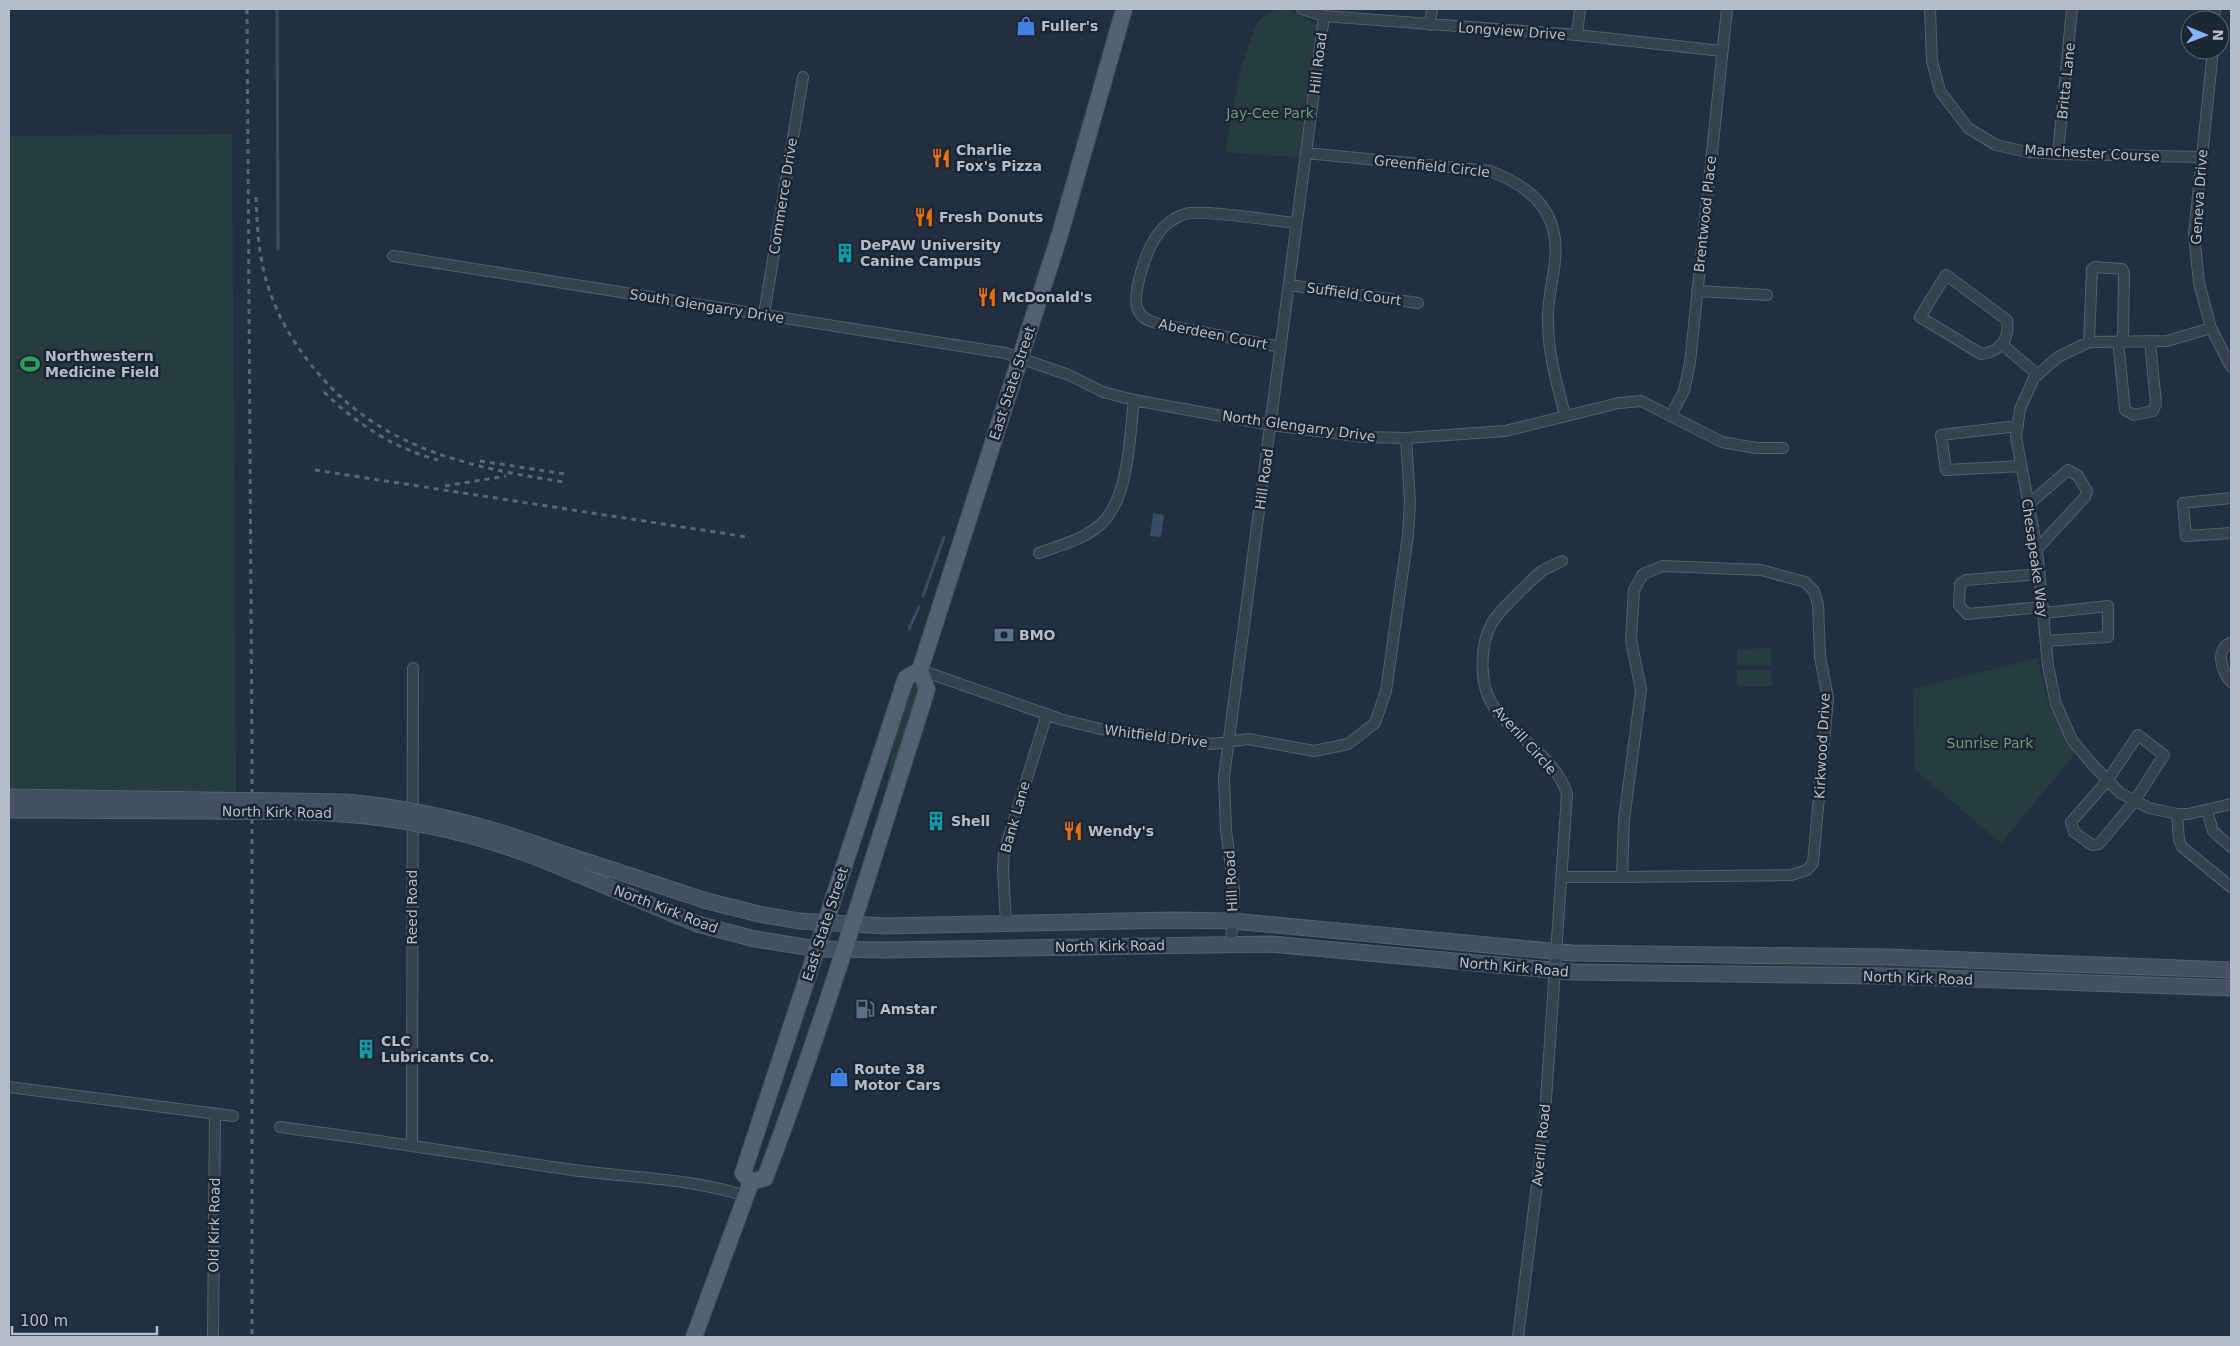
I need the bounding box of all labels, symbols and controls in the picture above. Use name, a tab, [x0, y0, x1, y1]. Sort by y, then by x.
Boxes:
north arrow	[2180, 10, 2230, 60]
shop icon: Fuller's	[1015, 15, 1037, 37]
place label: Fuller's	[1041, 18, 1098, 34]
street label: Longview Drive	[1458, 19, 1566, 43]
text: N	[2210, 29, 2226, 41]
street label: Hill Road	[1306, 31, 1330, 95]
street label: Britta Lane	[2054, 42, 2078, 120]
park label: Jay-Cee Park	[1225, 105, 1315, 121]
street label: Commerce Drive	[766, 137, 800, 255]
street label: Manchester Course	[2024, 141, 2160, 165]
place label: Charlie Fox's Pizza	[956, 142, 1042, 174]
restaurant icon: Charlie Fox's Pizza	[930, 147, 952, 169]
street label: Geneva Drive	[2188, 149, 2210, 245]
street label: Greenfield Circle	[1373, 152, 1491, 180]
street label: Brentwood Place	[1691, 155, 1719, 273]
restaurant icon: Fresh Donuts	[913, 206, 935, 228]
place label: Fresh Donuts	[939, 209, 1043, 225]
place label: DePAW University Canine Campus	[860, 237, 1001, 269]
building icon: DePAW University Canine Campus	[834, 242, 856, 264]
street label: Suffield Court	[1306, 279, 1403, 309]
street label: South Glengarry Drive	[629, 286, 785, 326]
restaurant icon: McDonald's	[976, 286, 998, 308]
place label: McDonald's	[1002, 289, 1092, 305]
street label: Aberdeen Court	[1157, 316, 1269, 352]
street label: East State Street	[986, 324, 1038, 442]
place label: Northwestern Medicine Field	[45, 348, 159, 380]
sports icon: Northwestern Medicine Field	[19, 353, 41, 375]
street label: North Glengarry Drive	[1221, 407, 1377, 445]
street label: Hill Road	[1252, 447, 1276, 511]
street label: Chesapeake Way	[2019, 498, 2051, 618]
bank icon: BMO	[993, 624, 1015, 646]
place label: BMO	[1019, 627, 1056, 643]
street label: Kirkwood Drive	[1811, 693, 1833, 799]
street label: Averill Circle	[1490, 702, 1560, 778]
street label: Whitfield Drive	[1103, 722, 1209, 750]
park label: Sunrise Park	[1947, 735, 2034, 751]
street label: Bank Lane	[997, 779, 1033, 855]
street label: North Kirk Road	[222, 803, 332, 821]
building icon: Shell	[925, 810, 947, 832]
place label: Shell	[951, 813, 990, 829]
restaurant icon: Wendy's	[1062, 820, 1084, 842]
place label: Wendy's	[1088, 823, 1154, 839]
street label: Hill Road	[1221, 850, 1241, 912]
street label: East State Street	[799, 865, 851, 983]
street label: Reed Road	[404, 870, 420, 944]
street label: North Kirk Road	[612, 882, 720, 936]
street label: North Kirk Road	[1055, 937, 1165, 955]
street label: North Kirk Road	[1458, 954, 1570, 980]
street label: North Kirk Road	[1863, 968, 1973, 988]
fuel station icon: Amstar	[854, 998, 876, 1020]
place label: Amstar	[880, 1001, 937, 1017]
place label: CLC Lubricants Co.	[381, 1033, 494, 1065]
building icon: CLC Lubricants Co.	[355, 1038, 377, 1060]
place label: Route 38 Motor Cars	[854, 1061, 941, 1093]
shop icon: Route 38 Motor Cars	[828, 1066, 850, 1088]
street label: Averill Road	[1529, 1103, 1553, 1187]
street label: Old Kirk Road	[205, 1177, 223, 1273]
scale bar	[12, 1304, 158, 1336]
text: 100 m	[20, 1312, 68, 1330]

